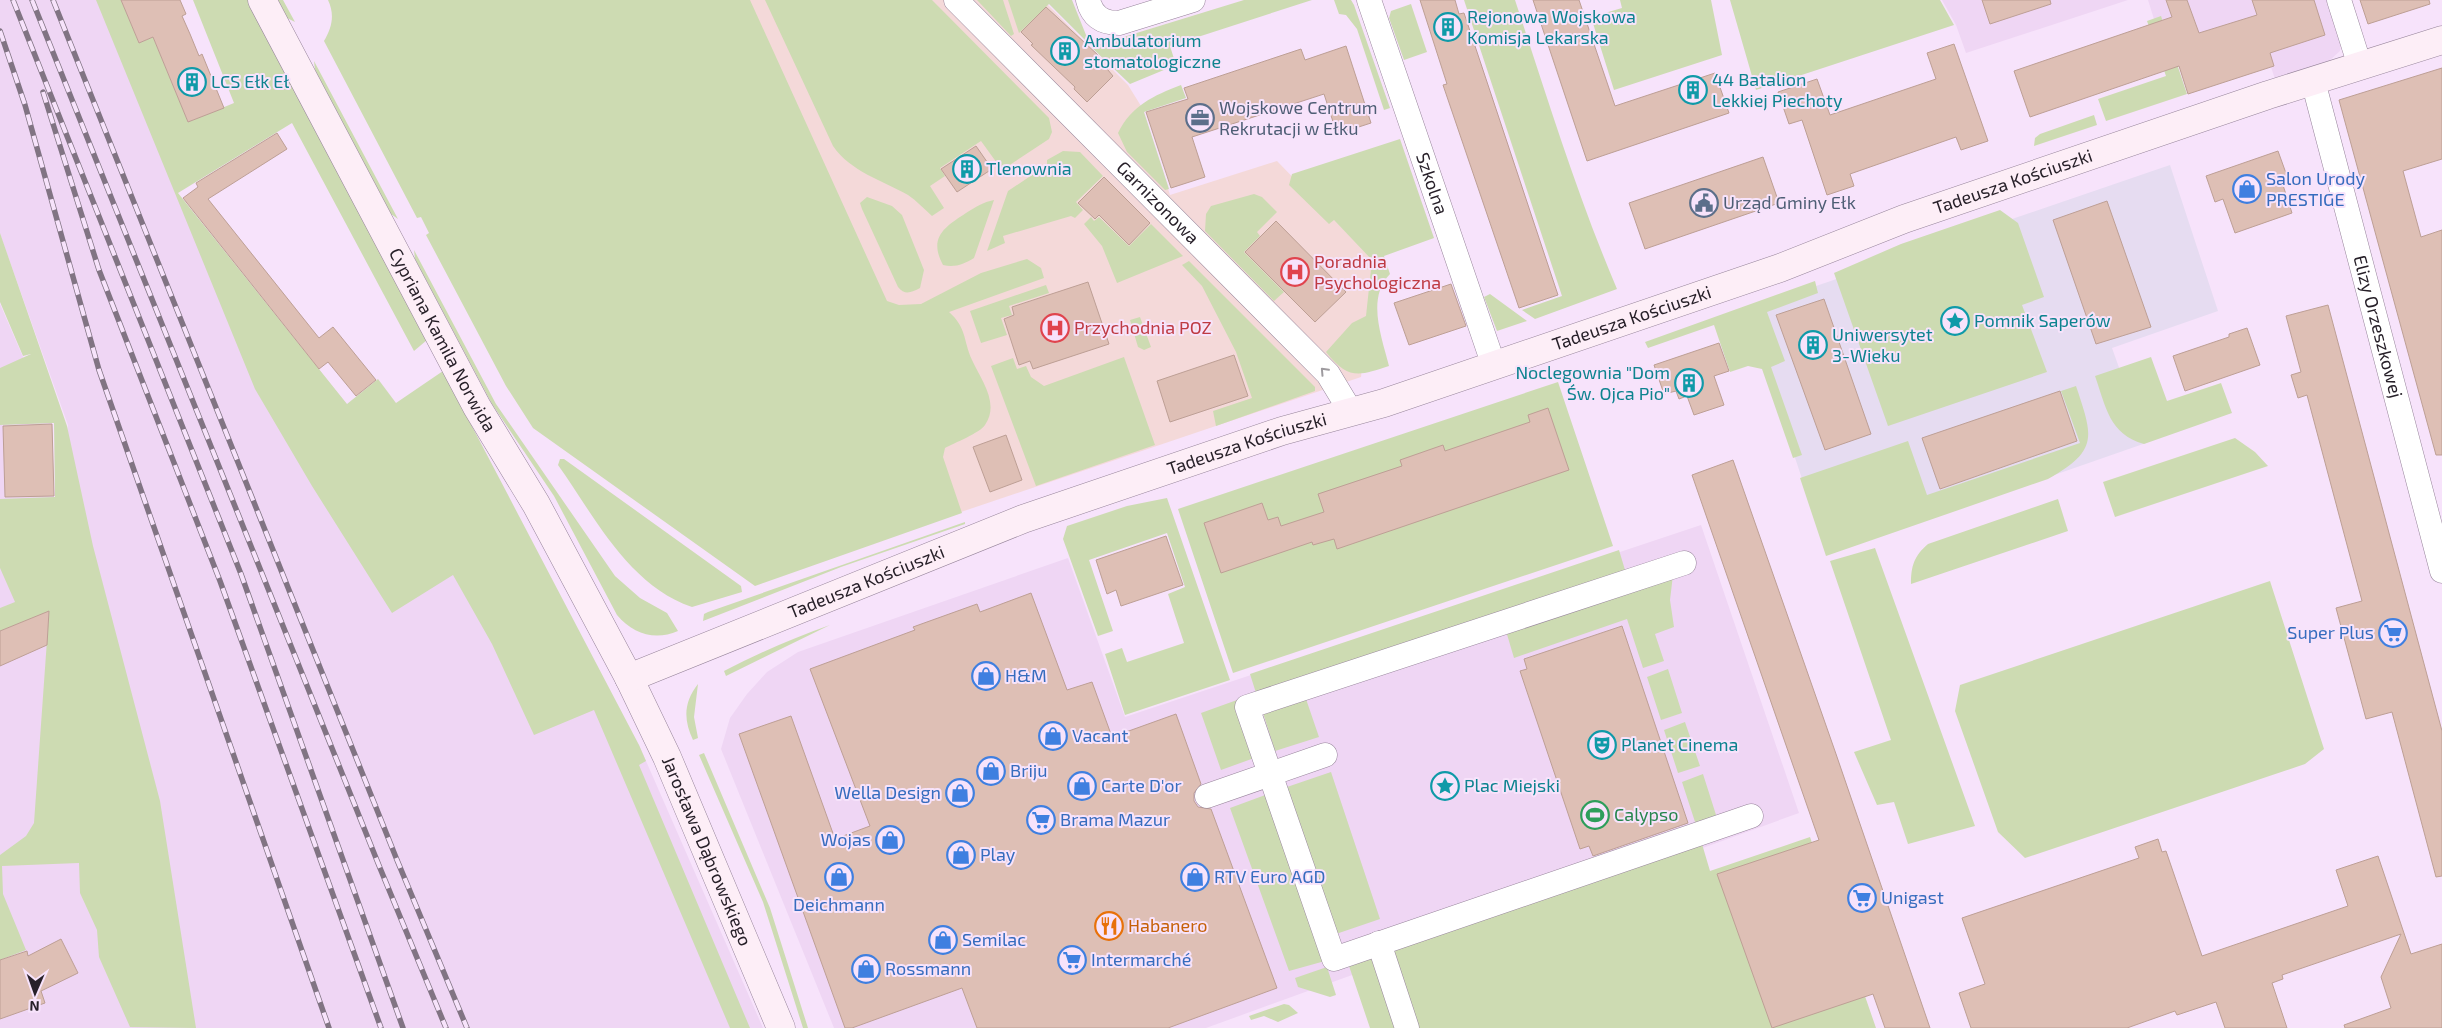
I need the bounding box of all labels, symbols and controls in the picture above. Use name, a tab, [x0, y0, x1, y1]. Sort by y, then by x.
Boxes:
place label: Rejonowa Wojskowa Komisja Lekarska	[1467, 5, 1636, 48]
building icon: Rejonowa Wojskowa Komisja Lekarska	[1433, 12, 1463, 42]
place label: Ambulatorium stomatologiczne	[1084, 29, 1221, 72]
building icon: Ambulatorium stomatologiczne	[1050, 36, 1080, 66]
building icon: LCS Ełk Eł	[177, 67, 207, 97]
place label: 44 Batalion Lekkiej Piechoty	[1712, 68, 1843, 111]
place label: LCS Ełk Eł	[211, 70, 289, 92]
building icon: 44 Batalion Lekkiej Piechoty	[1678, 75, 1708, 105]
place label: Wojskowe Centrum Rekrutacji w Ełku	[1219, 96, 1378, 139]
office icon: Wojskowe Centrum Rekrutacji w Ełku	[1185, 103, 1215, 133]
street label: Tadeusza Kościuszki	[1930, 144, 2095, 218]
street label: Szkolna	[1412, 149, 1453, 217]
building icon: Tlenownia	[952, 154, 982, 184]
street label: Garnizonowa	[1112, 156, 1204, 248]
place label: Tlenownia	[986, 157, 1072, 179]
place label: Salon Urody PRESTIGE	[2266, 167, 2366, 210]
shop icon: Salon Urody PRESTIGE	[2232, 174, 2262, 204]
public building icon: Urząd Gminy Ełk	[1689, 188, 1719, 218]
place label: Urząd Gminy Ełk	[1723, 191, 1856, 213]
street label: Cypriana Kamila Norwida	[385, 244, 502, 436]
place label: Poradnia Psychologiczna	[1314, 250, 1441, 293]
street label: Elizy Orzeszkowej	[2349, 253, 2408, 400]
hospital icon: Poradnia Psychologiczna	[1280, 257, 1310, 287]
street label: Tadeusza Kościuszki	[1549, 280, 1714, 355]
place icon: Pomnik Saperów	[1940, 306, 1970, 336]
place label: Pomnik Saperów	[1974, 309, 2111, 331]
hospital icon: Przychodnia POZ	[1040, 313, 1070, 343]
place label: Przychodnia POZ	[1074, 316, 1212, 338]
place label: Uniwersytet 3-Wieku	[1832, 323, 1933, 366]
building icon: Uniwersytet 3-Wieku	[1798, 330, 1828, 360]
place label: Noclegownia "Dom Św. Ojca Pio"	[1515, 361, 1670, 404]
one-way arrow	[1321, 368, 1330, 377]
building icon: Noclegownia "Dom Św. Ojca Pio"	[1674, 368, 1704, 398]
street label: Tadeusza Kościuszki	[1164, 407, 1329, 479]
street label: Tadeusza Kościuszki	[785, 540, 947, 623]
supermarket icon: Super Plus	[2378, 618, 2408, 648]
place label: Super Plus	[2287, 621, 2374, 643]
shop icon: H&M	[971, 661, 1001, 691]
place label: H&M	[1005, 664, 1047, 686]
shop icon: Vacant	[1038, 721, 1068, 751]
place label: Vacant	[1072, 724, 1128, 746]
theatre icon: Planet Cinema	[1587, 730, 1617, 760]
place label: Planet Cinema	[1621, 733, 1738, 755]
street label: Jarosława Dąbrowskiego	[658, 753, 757, 949]
shop icon: Briju	[976, 756, 1006, 786]
place label: Briju	[1010, 759, 1048, 781]
shop icon: Carte D'or	[1067, 771, 1097, 801]
place icon: Plac Miejski	[1430, 771, 1460, 801]
place label: Carte D'or	[1101, 774, 1182, 796]
place label: Plac Miejski	[1464, 774, 1560, 796]
shop icon: Wella Design	[945, 778, 975, 808]
place label: Wella Design	[834, 781, 941, 803]
sports icon: Calypso	[1580, 800, 1610, 830]
place label: Calypso	[1614, 803, 1678, 825]
supermarket icon: Brama Mazur	[1026, 805, 1056, 835]
place label: Brama Mazur	[1060, 808, 1170, 830]
shop icon: Wojas	[875, 825, 905, 855]
place label: Wojas	[821, 828, 871, 850]
shop icon: Play	[946, 840, 976, 870]
place label: Play	[980, 843, 1016, 865]
shop icon: Deichmann	[824, 862, 854, 892]
shop icon: RTV Euro AGD	[1180, 862, 1210, 892]
place label: RTV Euro AGD	[1214, 865, 1325, 887]
supermarket icon: Unigast	[1847, 883, 1877, 913]
place label: Unigast	[1881, 886, 1944, 908]
place label: Deichmann	[793, 893, 885, 915]
restaurant icon: Habanero	[1094, 911, 1124, 941]
place label: Habanero	[1128, 914, 1207, 936]
shop icon: Semilac	[928, 925, 958, 955]
place label: Semilac	[962, 928, 1026, 950]
supermarket icon: Intermarché	[1057, 945, 1087, 975]
place label: Intermarché	[1091, 948, 1191, 970]
shop icon: Rossmann	[851, 954, 881, 984]
place label: Rossmann	[885, 957, 971, 979]
north arrow	[10, 968, 60, 1018]
text: N	[29, 998, 40, 1015]

